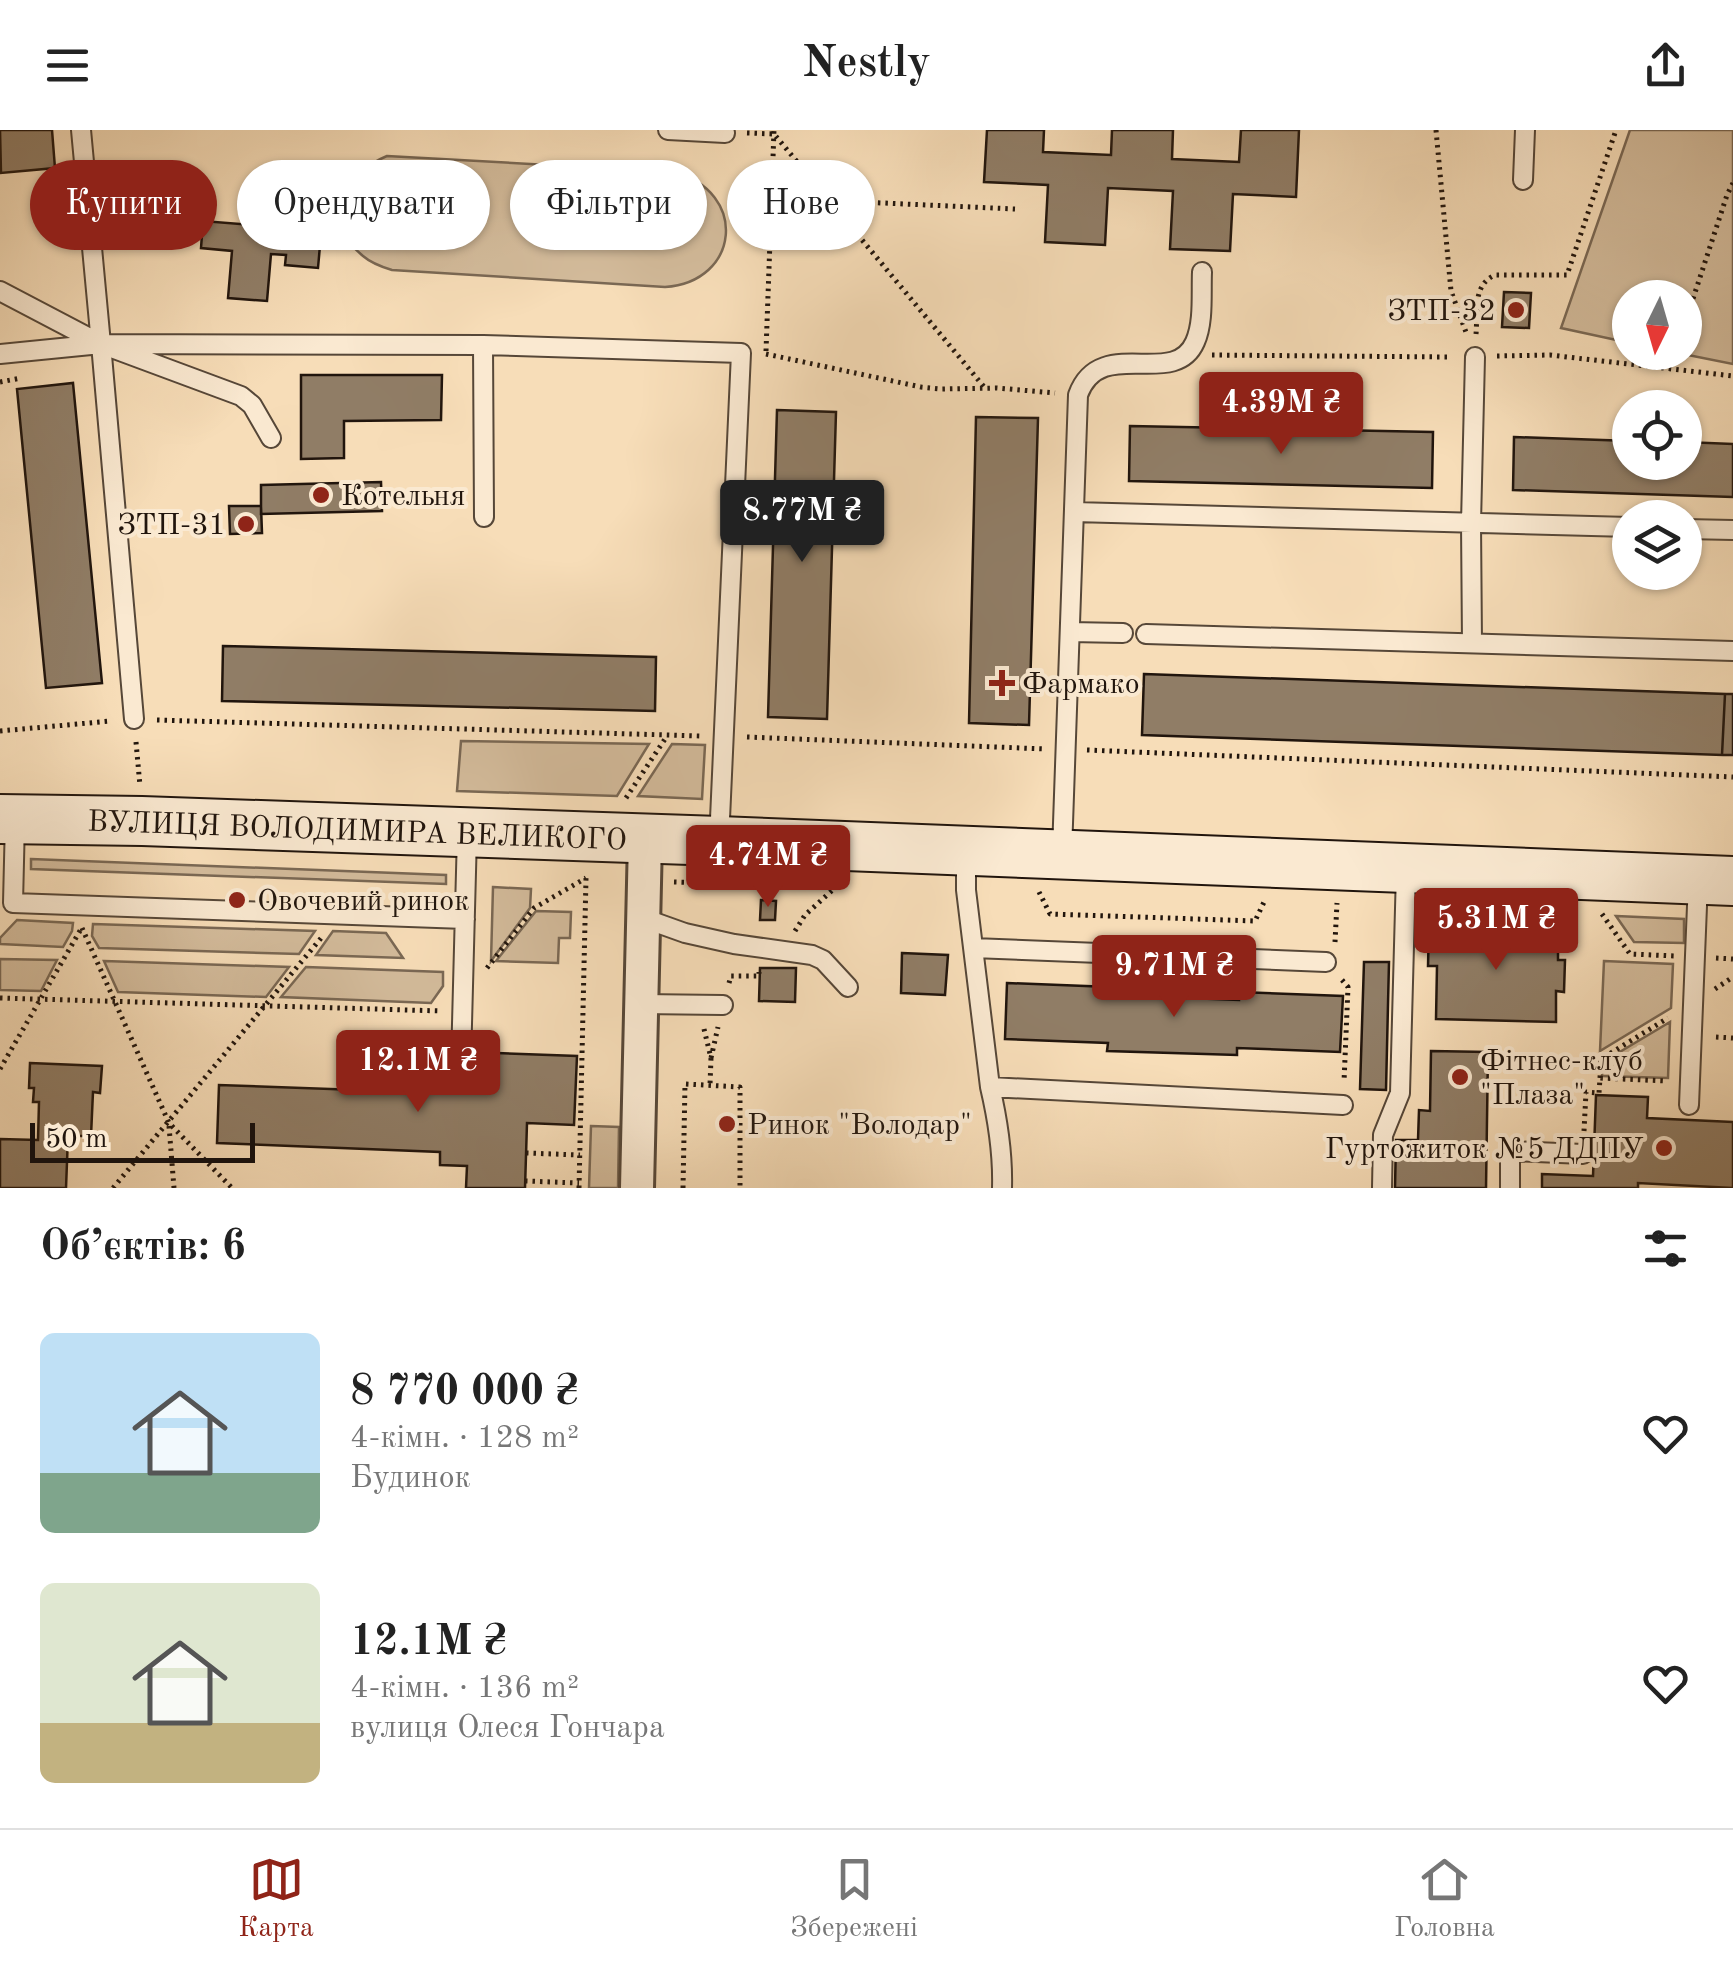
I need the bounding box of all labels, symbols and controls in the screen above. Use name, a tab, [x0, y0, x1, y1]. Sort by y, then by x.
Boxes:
icon: menu	[40, 38, 95, 93]
icon: share	[1638, 38, 1693, 93]
text: Nestly	[802, 42, 931, 87]
chip: Купити	[30, 160, 217, 250]
chip: Орендувати	[237, 160, 490, 250]
chip: Фільтри	[510, 160, 707, 250]
chip: Нове	[727, 160, 875, 250]
north arrow	[1612, 280, 1702, 370]
map controls	[1612, 280, 1702, 590]
place label: ЗТП-32	[1387, 297, 1496, 327]
marker: ЗТП-32	[1505, 299, 1527, 321]
pin: 4.39M ₴	[1189, 372, 1373, 457]
text: 4.39M ₴	[1221, 388, 1341, 420]
button: locate	[1612, 390, 1702, 480]
pin: 8.77M ₴	[710, 480, 894, 565]
place label: Котельня	[341, 482, 465, 512]
marker: Котельня	[310, 484, 332, 506]
text: 8.77M ₴	[742, 496, 862, 528]
button: layers	[1612, 500, 1702, 590]
place label: ЗТП-31	[117, 511, 226, 541]
marker: ЗТП-31	[235, 513, 257, 535]
place label: Фармако	[1022, 670, 1140, 700]
marker: Фармако	[991, 672, 1013, 694]
street label: ВУЛИЦЯ ВОЛОДИМИРА ВЕЛИКОГО	[87, 808, 627, 856]
pin: 4.74M ₴	[676, 825, 860, 910]
text: 4.74M ₴	[708, 841, 828, 873]
place label: Овочевий ринок	[257, 887, 469, 917]
pin: 5.31M ₴	[1404, 888, 1588, 973]
marker: Овочевий ринок	[226, 889, 248, 911]
text: 5.31M ₴	[1436, 904, 1556, 936]
pin: 9.71M ₴	[1082, 935, 1266, 1020]
text: 9.71M ₴	[1114, 951, 1234, 983]
pin: 12.1M ₴	[326, 1030, 510, 1115]
text: 12.1M ₴	[358, 1046, 478, 1078]
place label: Фітнес-клуб "Плаза"	[1480, 1047, 1643, 1111]
marker: Фітнес-клуб "Плаза"	[1449, 1066, 1471, 1088]
place label: Ринок "Володар"	[747, 1111, 972, 1141]
marker: Ринок "Володар"	[716, 1113, 738, 1135]
scale bar	[30, 1118, 255, 1162]
text: 50 m	[45, 1126, 108, 1154]
place label: Гуртожиток №5 ДДПУ	[1325, 1135, 1644, 1165]
marker: Гуртожиток №5 ДДПУ	[1653, 1137, 1675, 1159]
icon: filters	[1638, 1221, 1693, 1276]
text: Об’єктів: 6	[40, 1227, 246, 1269]
text: 8 770 000 ₴	[350, 1372, 579, 1414]
icon: home	[120, 1373, 240, 1493]
icon: heart	[1638, 1406, 1693, 1461]
text: 4-кімн. · 128 m²	[350, 1423, 579, 1455]
text: Будинок	[350, 1463, 471, 1495]
text: 12.1M ₴	[350, 1622, 507, 1664]
icon: home	[120, 1623, 240, 1743]
icon: heart	[1638, 1656, 1693, 1711]
text: 4-кімн. · 136 m²	[350, 1673, 579, 1705]
text: вулиця Олеся Гончара	[350, 1713, 665, 1745]
tab: Карта	[238, 1852, 314, 1947]
tab: Збережені	[790, 1852, 918, 1947]
tab: Головна	[1394, 1852, 1495, 1947]

